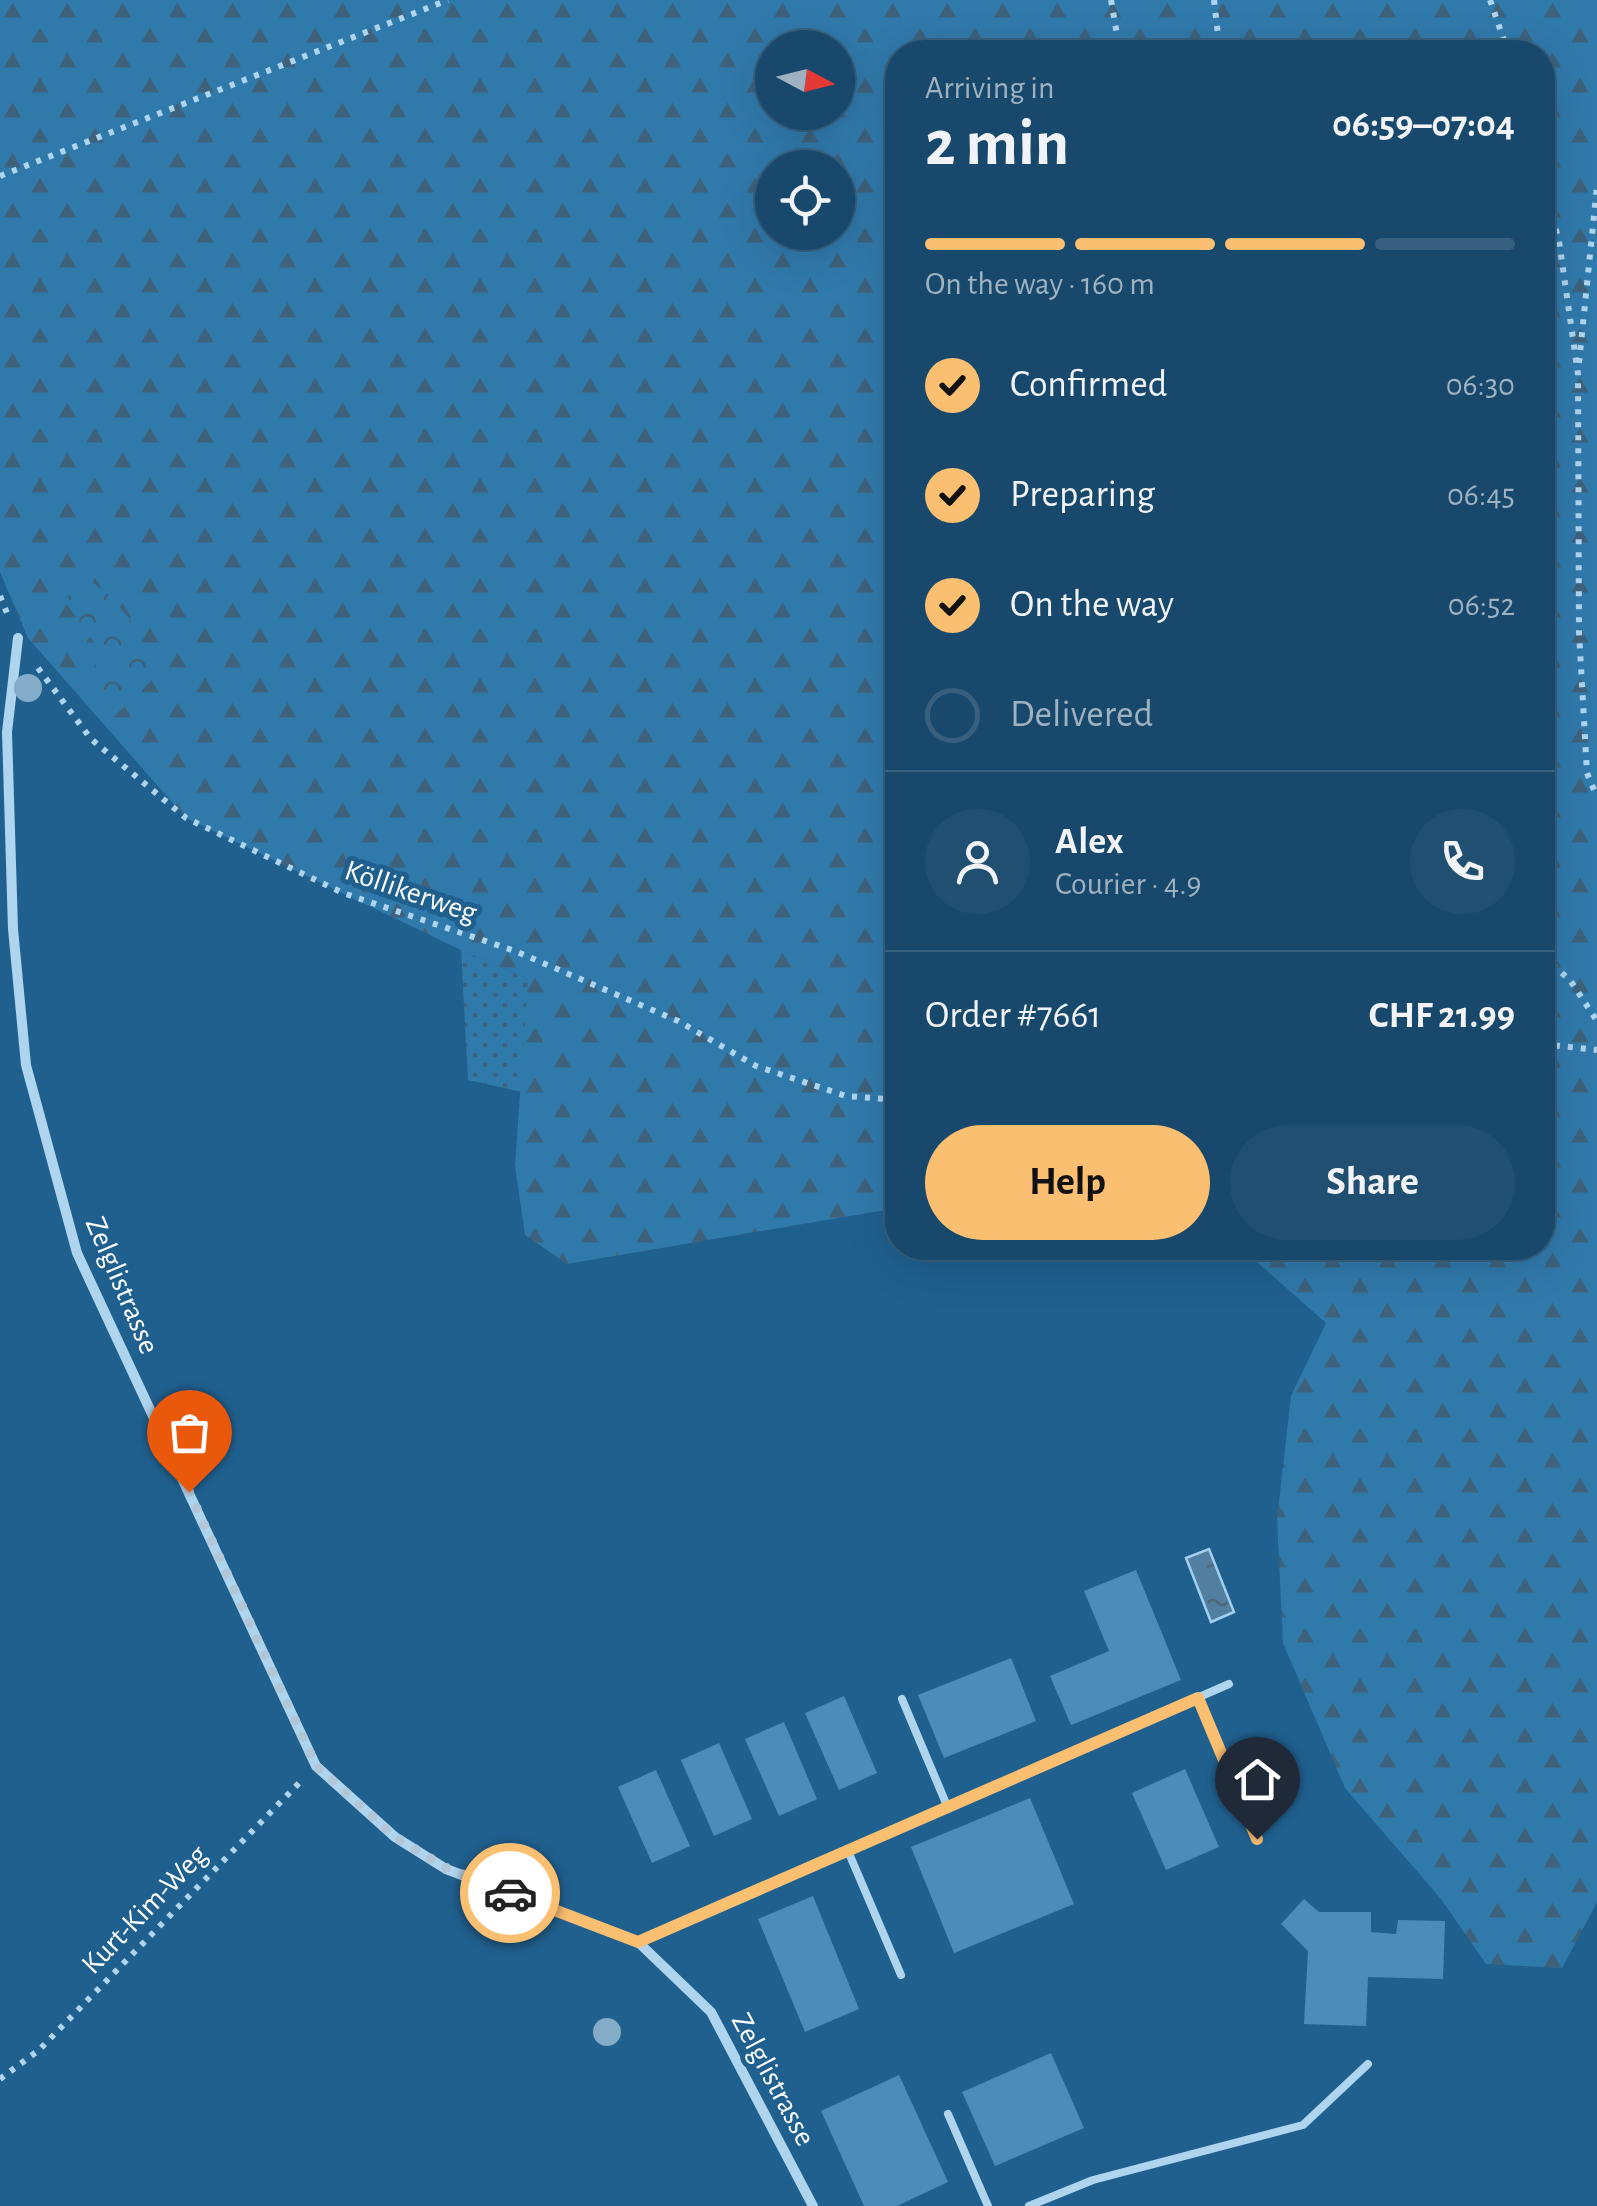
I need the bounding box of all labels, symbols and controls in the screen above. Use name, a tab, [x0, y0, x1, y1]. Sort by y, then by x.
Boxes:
north arrow	[755, 30, 855, 130]
map controls	[755, 30, 855, 250]
text: Arriving in	[925, 72, 1054, 104]
text: 06:59–07:04	[1332, 106, 1515, 144]
text: 2 min	[925, 112, 1069, 177]
button: locate	[755, 150, 855, 250]
text: On the way · 160 m	[925, 268, 1155, 300]
icon: check	[925, 358, 980, 413]
text: Confirmed	[1010, 366, 1167, 404]
text: 06:30	[1446, 369, 1515, 401]
icon: check	[925, 468, 980, 523]
text: Preparing	[1010, 476, 1155, 514]
text: 06:45	[1447, 479, 1515, 511]
icon: check	[925, 578, 980, 633]
text: On the way	[1010, 586, 1174, 624]
text: 06:52	[1448, 589, 1515, 621]
text: Delivered	[1010, 696, 1153, 734]
button: person	[925, 809, 1030, 914]
button: phone	[1410, 809, 1515, 914]
text: Alex	[1055, 823, 1124, 861]
street label: Köllikerweg	[341, 855, 481, 929]
text: Courier · 4.9	[1055, 868, 1202, 900]
text: Order #7661	[925, 997, 1101, 1035]
text: CHF 21.99	[1369, 997, 1515, 1035]
button: Help	[925, 1125, 1210, 1240]
button: Share	[1230, 1125, 1515, 1240]
street label: Zelglistrasse	[80, 1213, 164, 1358]
pin	[147, 1390, 232, 1493]
icon: bag	[162, 1405, 217, 1460]
pin	[1215, 1737, 1300, 1840]
icon: home	[1230, 1752, 1285, 1807]
street label: Kurt-Kim-Weg	[76, 1839, 213, 1980]
courier	[460, 1843, 560, 1943]
icon: car	[483, 1866, 538, 1921]
street label: Zelglistrasse	[726, 2008, 821, 2151]

